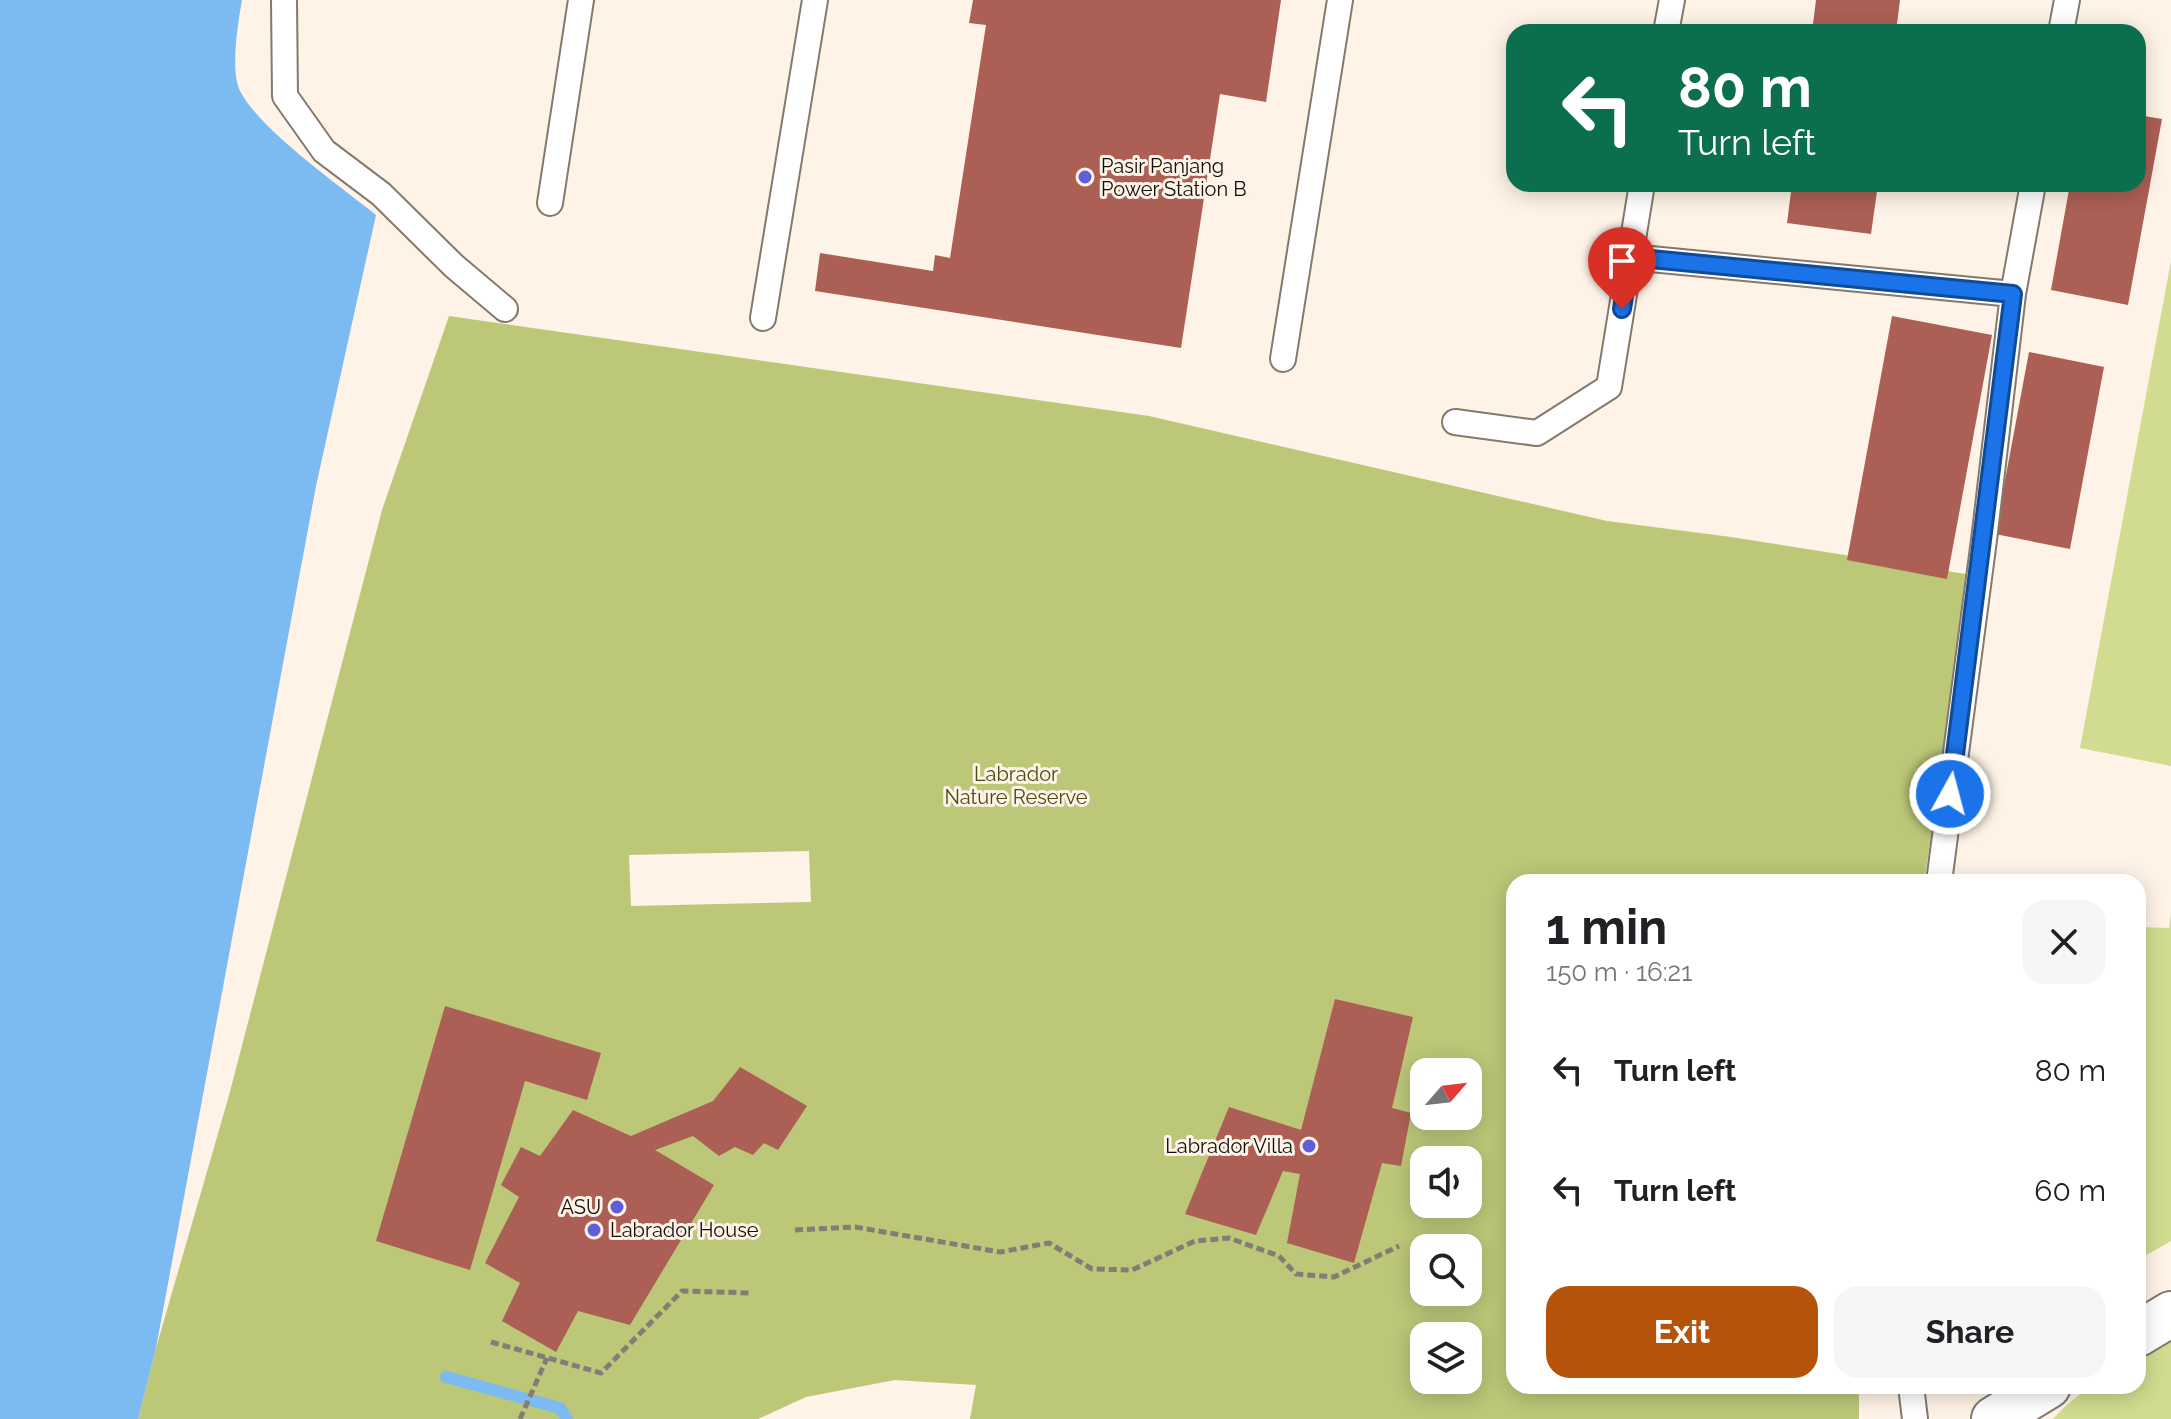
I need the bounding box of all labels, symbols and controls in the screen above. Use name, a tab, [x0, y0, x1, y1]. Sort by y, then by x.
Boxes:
text: 80 m	[1678, 54, 1812, 120]
icon: left	[1546, 56, 1650, 160]
text: Turn left	[1678, 121, 1816, 163]
place label: Pasir Panjang Power Station B	[1101, 154, 1247, 201]
marker: Pasir Panjang Power Station B	[1076, 168, 1094, 186]
pin	[1588, 227, 1656, 309]
icon: arrive	[1600, 239, 1644, 283]
position arrow	[1908, 752, 1992, 836]
park label: Labrador Nature Reserve	[944, 762, 1088, 809]
text: 1 min	[1546, 899, 1667, 955]
button: close	[2022, 900, 2106, 984]
text: 150 m · 16:21	[1546, 957, 1692, 987]
icon: left	[1546, 1048, 1590, 1092]
text: Turn left	[1614, 1053, 1736, 1088]
text: 80 m	[2035, 1053, 2106, 1088]
north arrow	[1410, 1058, 1482, 1130]
map controls	[1410, 1058, 1482, 1394]
place label: Labrador Villa	[1165, 1134, 1293, 1158]
marker: Labrador Villa	[1300, 1137, 1318, 1155]
button: sound	[1410, 1146, 1482, 1218]
icon: left	[1546, 1168, 1590, 1212]
text: Turn left	[1614, 1173, 1736, 1208]
text: 60 m	[2034, 1173, 2106, 1208]
place label: ASU	[560, 1195, 601, 1219]
marker: ASU	[608, 1198, 626, 1216]
place label: Labrador House	[610, 1218, 759, 1242]
marker: Labrador House	[585, 1221, 603, 1239]
button: search	[1410, 1234, 1482, 1306]
button: Exit	[1546, 1286, 1818, 1378]
button: Share	[1834, 1286, 2106, 1378]
button: layers	[1410, 1322, 1482, 1394]

